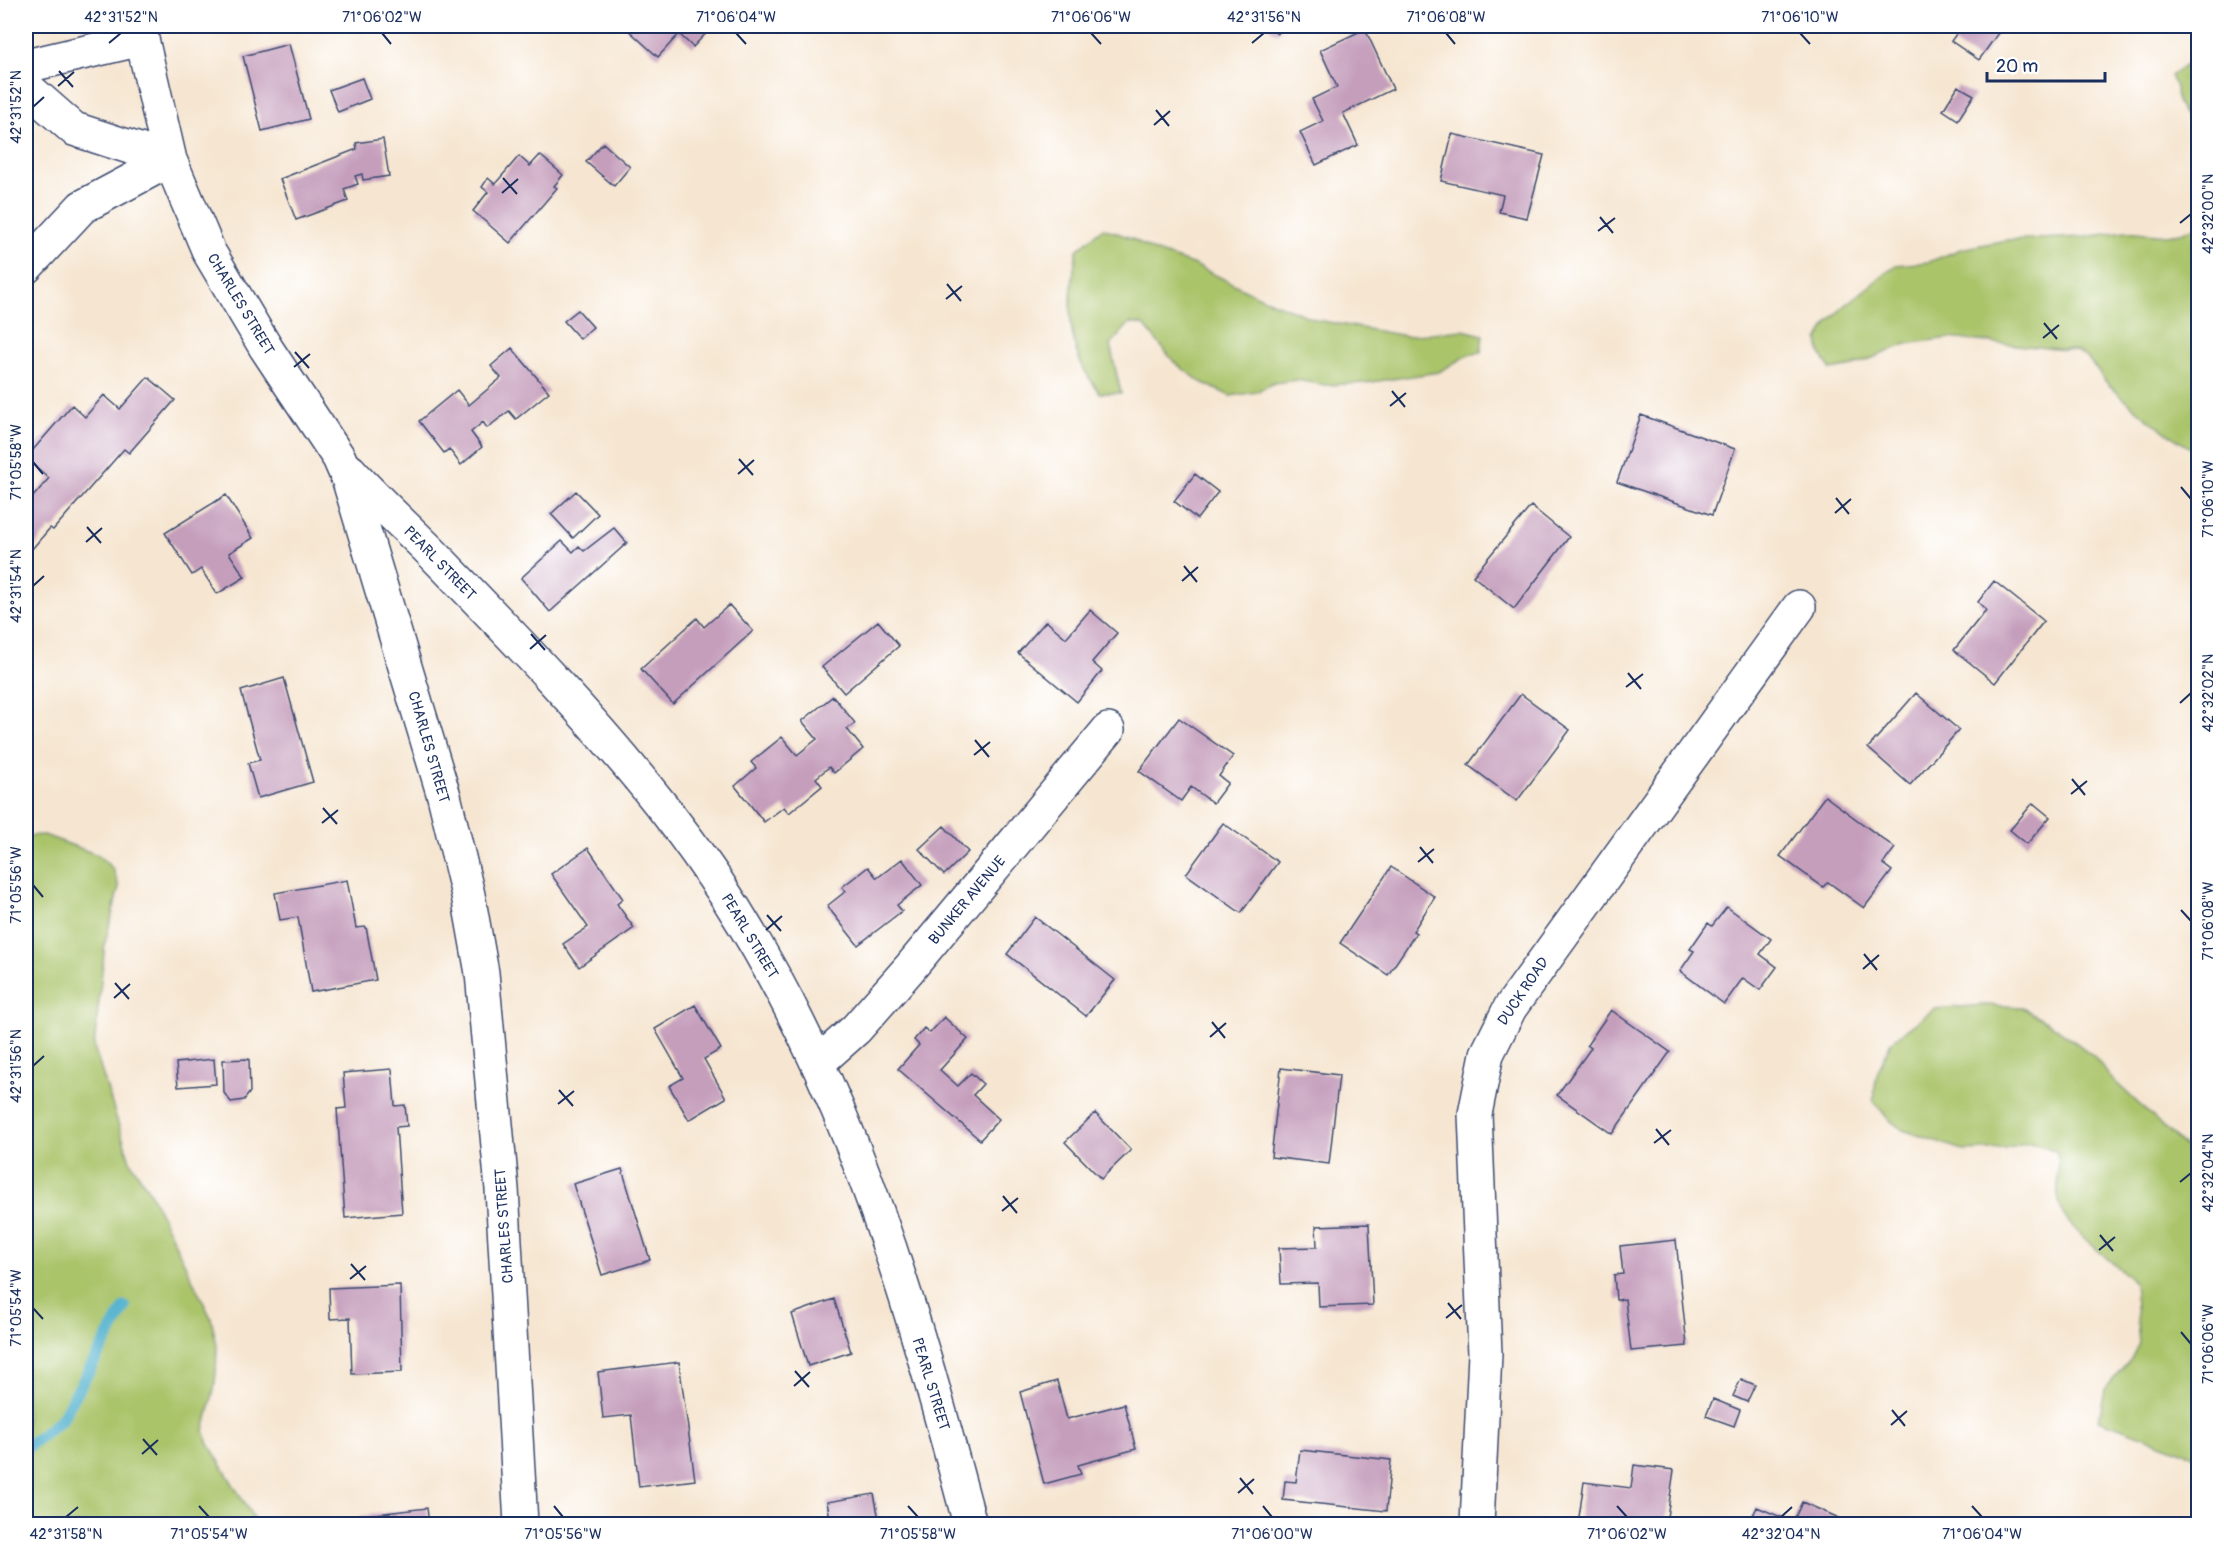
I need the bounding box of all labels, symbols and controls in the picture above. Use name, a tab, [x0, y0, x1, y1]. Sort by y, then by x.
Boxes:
text: 42°31'52"N	[84, 8, 158, 27]
text: 71°06'02"W	[342, 8, 422, 27]
text: 71°06'04"W	[696, 8, 776, 27]
text: 71°06'06"W	[1051, 8, 1131, 27]
text: 42°31'56"N	[1227, 8, 1301, 27]
text: 71°06'08"W	[1406, 8, 1486, 27]
text: 71°06'10"W	[1761, 8, 1839, 27]
scale bar	[1987, 45, 2106, 83]
text: 20 m	[1996, 55, 2038, 78]
text: 42°31'52"N	[7, 70, 26, 144]
text: 42°32'00"N	[2199, 174, 2218, 254]
street label: CHARLES STREET	[203, 250, 278, 358]
text: 71°05'58"W	[7, 424, 26, 500]
text: 71°06'10"W	[2199, 460, 2218, 538]
street label: PEARL STREET	[399, 522, 480, 604]
text: 42°31'54"N	[7, 549, 26, 623]
text: 42°32'02"N	[2199, 654, 2218, 732]
street label: CHARLES STREET	[404, 689, 454, 805]
text: 71°05'56"W	[7, 846, 26, 924]
street label: BUNKER AVENUE	[925, 852, 1010, 949]
text: 71°06'08"W	[2199, 881, 2218, 961]
street label: PEARL STREET	[717, 890, 782, 982]
street label: DUCK ROAD	[1494, 954, 1553, 1029]
text: 42°31'56"N	[7, 1029, 26, 1103]
text: 42°32'04"N	[2199, 1134, 2218, 1212]
street label: CHARLES STREET	[491, 1168, 518, 1284]
text: 71°05'54"W	[7, 1269, 26, 1347]
text: 71°06'06"W	[2199, 1304, 2218, 1384]
street label: PEARL STREET	[907, 1336, 954, 1433]
text: 42°31'58"N	[30, 1525, 102, 1544]
text: 71°05'54"W	[170, 1525, 248, 1544]
text: 71°05'56"W	[524, 1525, 602, 1544]
text: 71°05'58"W	[880, 1525, 956, 1544]
text: 71°06'00"W	[1231, 1525, 1313, 1544]
text: 71°06'02"W	[1587, 1525, 1667, 1544]
text: 42°32'04"N	[1742, 1525, 1820, 1544]
text: 71°06'04"W	[1942, 1525, 2022, 1544]

